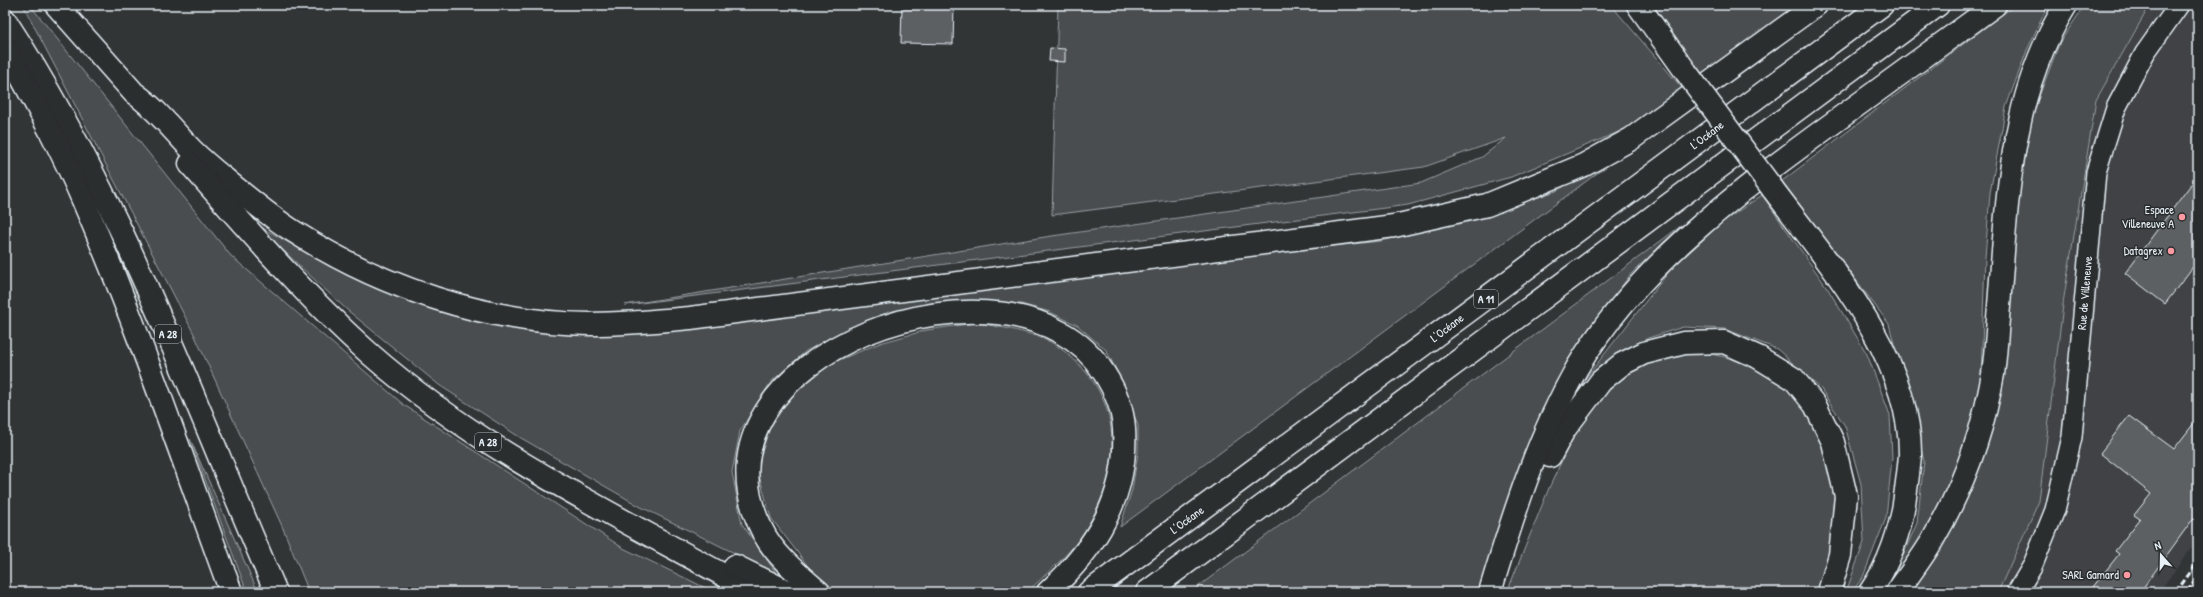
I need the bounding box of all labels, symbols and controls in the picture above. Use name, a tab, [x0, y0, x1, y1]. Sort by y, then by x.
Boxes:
street label: L’Océane	[1686, 116, 1727, 153]
place label: Espace Villeneuve A	[2121, 201, 2174, 232]
marker: Espace Villeneuve A	[2177, 212, 2187, 222]
place label: Datagrex	[2124, 242, 2163, 259]
marker: Datagrex	[2166, 246, 2176, 256]
street label: Rue de Villeneuve	[2073, 255, 2096, 331]
road number: A 11	[1474, 290, 1498, 308]
street label: L’Océane	[1426, 309, 1467, 346]
road number: A 28	[155, 325, 181, 343]
road number: A 28	[475, 433, 501, 451]
street label: L’Océane	[1166, 501, 1207, 538]
north arrow	[2141, 535, 2181, 575]
text: N	[2152, 538, 2163, 553]
place label: SARL Gamard	[2062, 566, 2119, 583]
marker: SARL Gamard	[2122, 570, 2132, 580]

